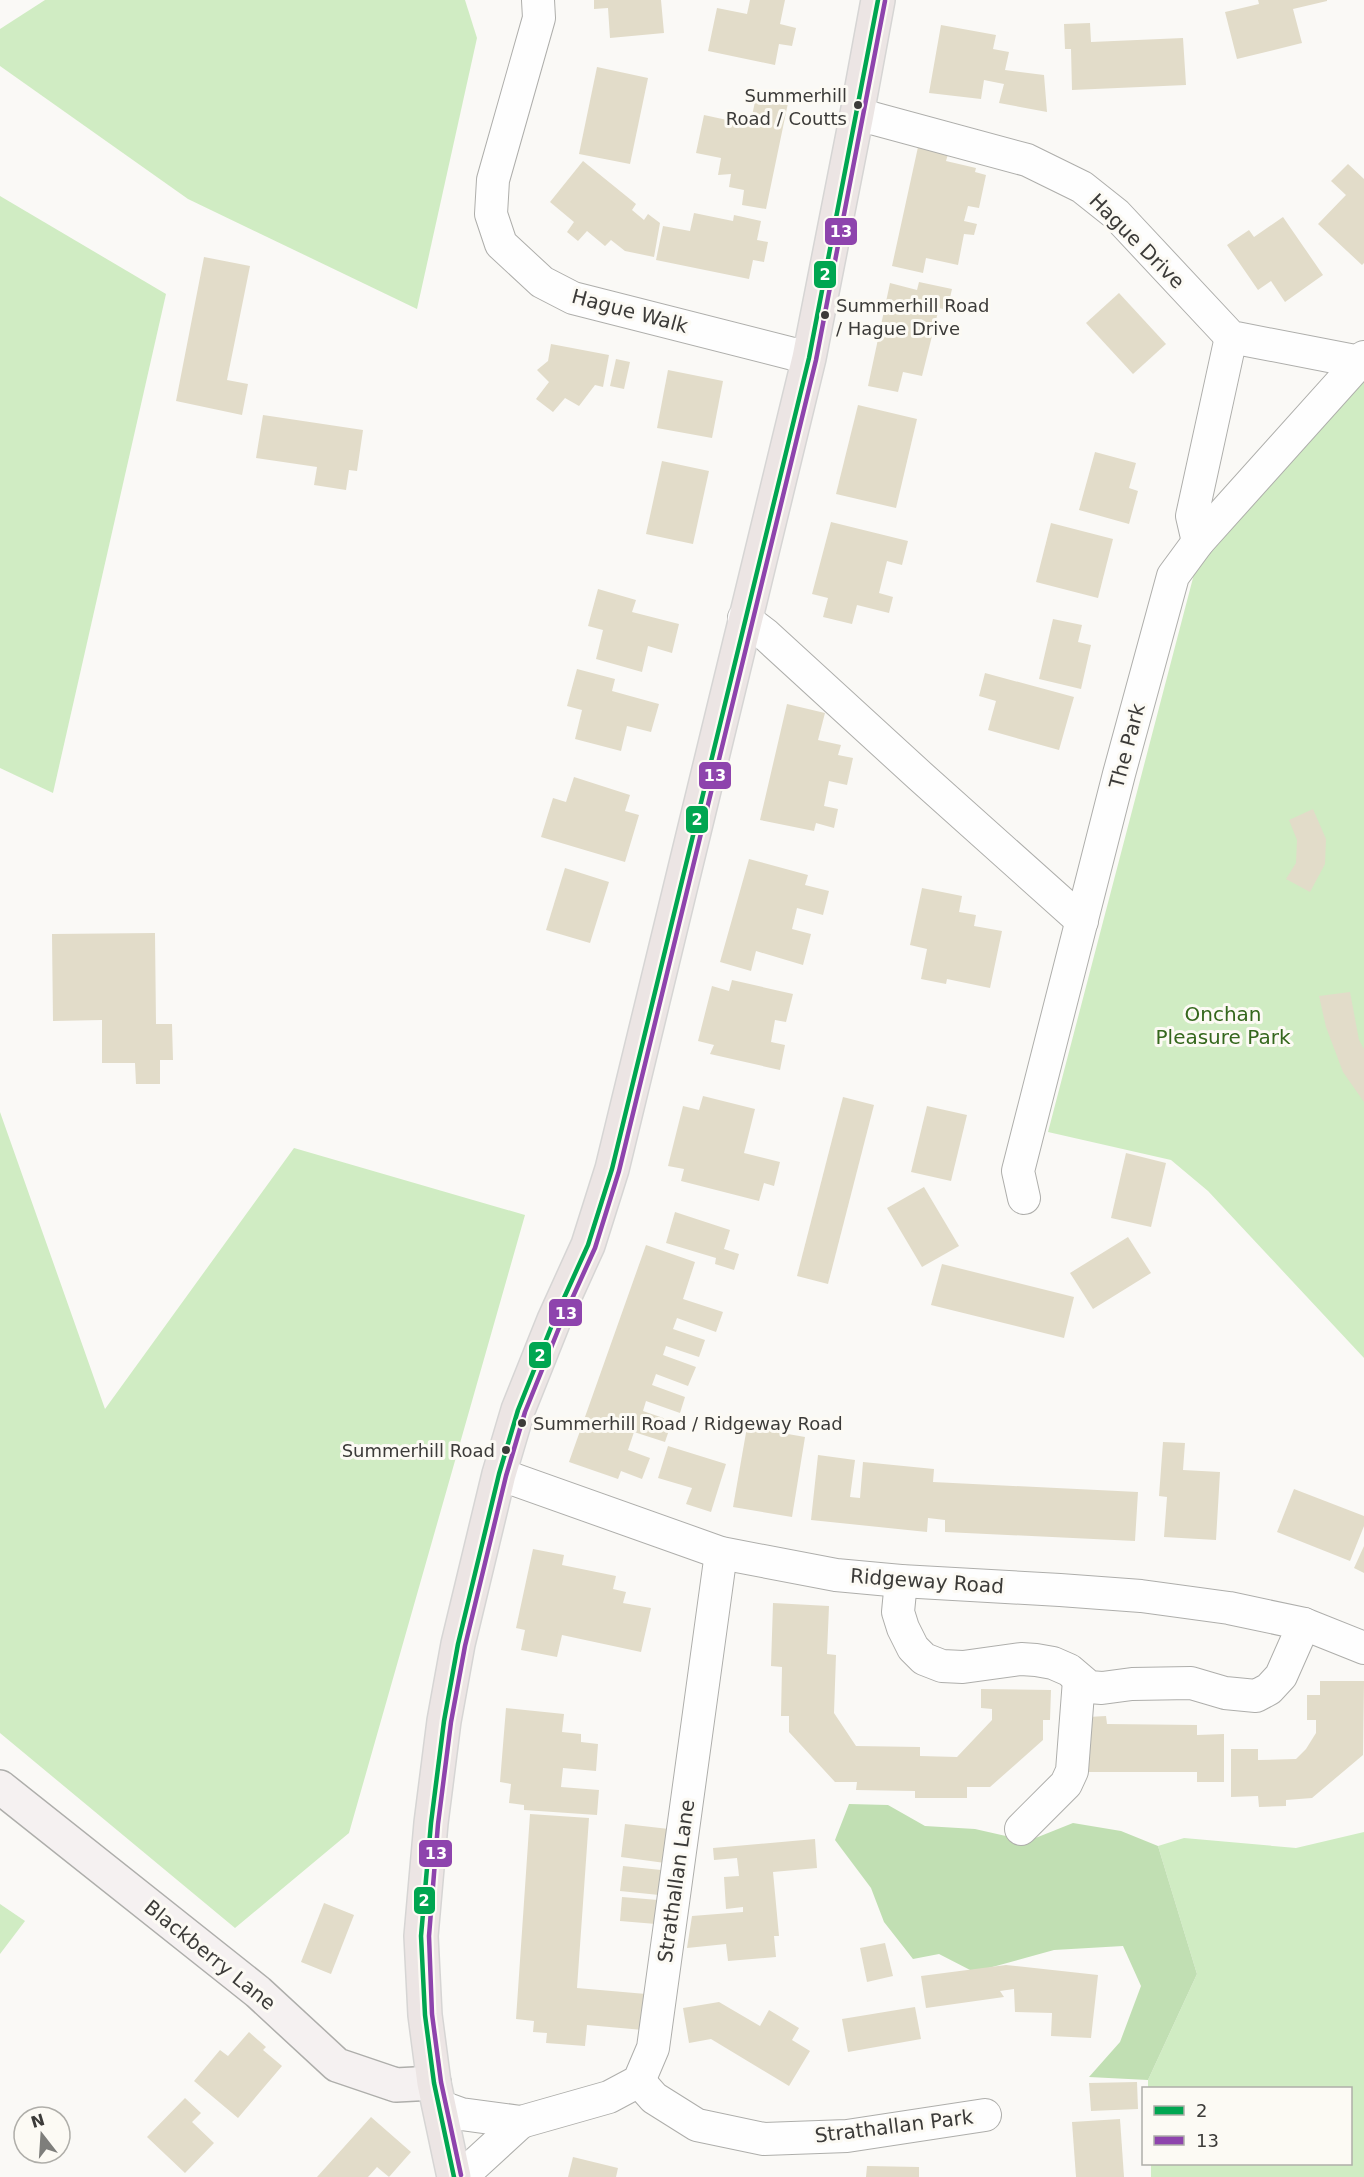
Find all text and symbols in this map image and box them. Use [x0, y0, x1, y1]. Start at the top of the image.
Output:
place label: Summerhill Road / Coutts [726, 85, 847, 129]
marker: Summerhill Road / Coutts [852, 99, 864, 111]
street label: Hague Drive [1084, 188, 1190, 294]
line badge: 13 [824, 217, 858, 246]
text: 13 [830, 222, 852, 241]
line badge: 2 [813, 260, 837, 289]
text: 2 [819, 265, 831, 284]
street label: Hague Walk [569, 284, 691, 338]
place label: Summerhill Road / Hague Drive [836, 295, 989, 339]
marker: Summerhill Road / Hague Drive [819, 309, 831, 321]
street label: The Park [1104, 701, 1150, 792]
line badge: 13 [698, 761, 732, 790]
text: 13 [704, 766, 726, 785]
line badge: 2 [685, 805, 709, 834]
text: 2 [691, 810, 703, 829]
park label: Onchan Pleasure Park [1156, 1002, 1291, 1049]
line badge: 13 [548, 1298, 583, 1327]
text: 13 [555, 1304, 577, 1323]
line badge: 2 [528, 1341, 552, 1369]
text: 2 [534, 1346, 546, 1365]
place label: Summerhill Road / Ridgeway Road [533, 1413, 843, 1434]
marker: Summerhill Road / Ridgeway Road [516, 1417, 528, 1429]
place label: Summerhill Road [342, 1440, 495, 1461]
marker: Summerhill Road [500, 1444, 512, 1456]
street label: Ridgeway Road [849, 1564, 1005, 1598]
street label: Strathallan Lane [653, 1798, 699, 1964]
line badge: 13 [418, 1839, 453, 1868]
text: 13 [425, 1844, 447, 1863]
line badge: 2 [413, 1886, 436, 1915]
text: 2 [418, 1891, 430, 1910]
street label: Blackberry Lane [140, 1895, 280, 2015]
legend [1142, 2087, 1352, 2165]
text: 2 [1196, 2100, 1207, 2121]
street label: Strathallan Park [813, 2104, 975, 2148]
north arrow [12, 2105, 72, 2165]
text: N [29, 2110, 47, 2132]
text: 13 [1196, 2130, 1219, 2151]

